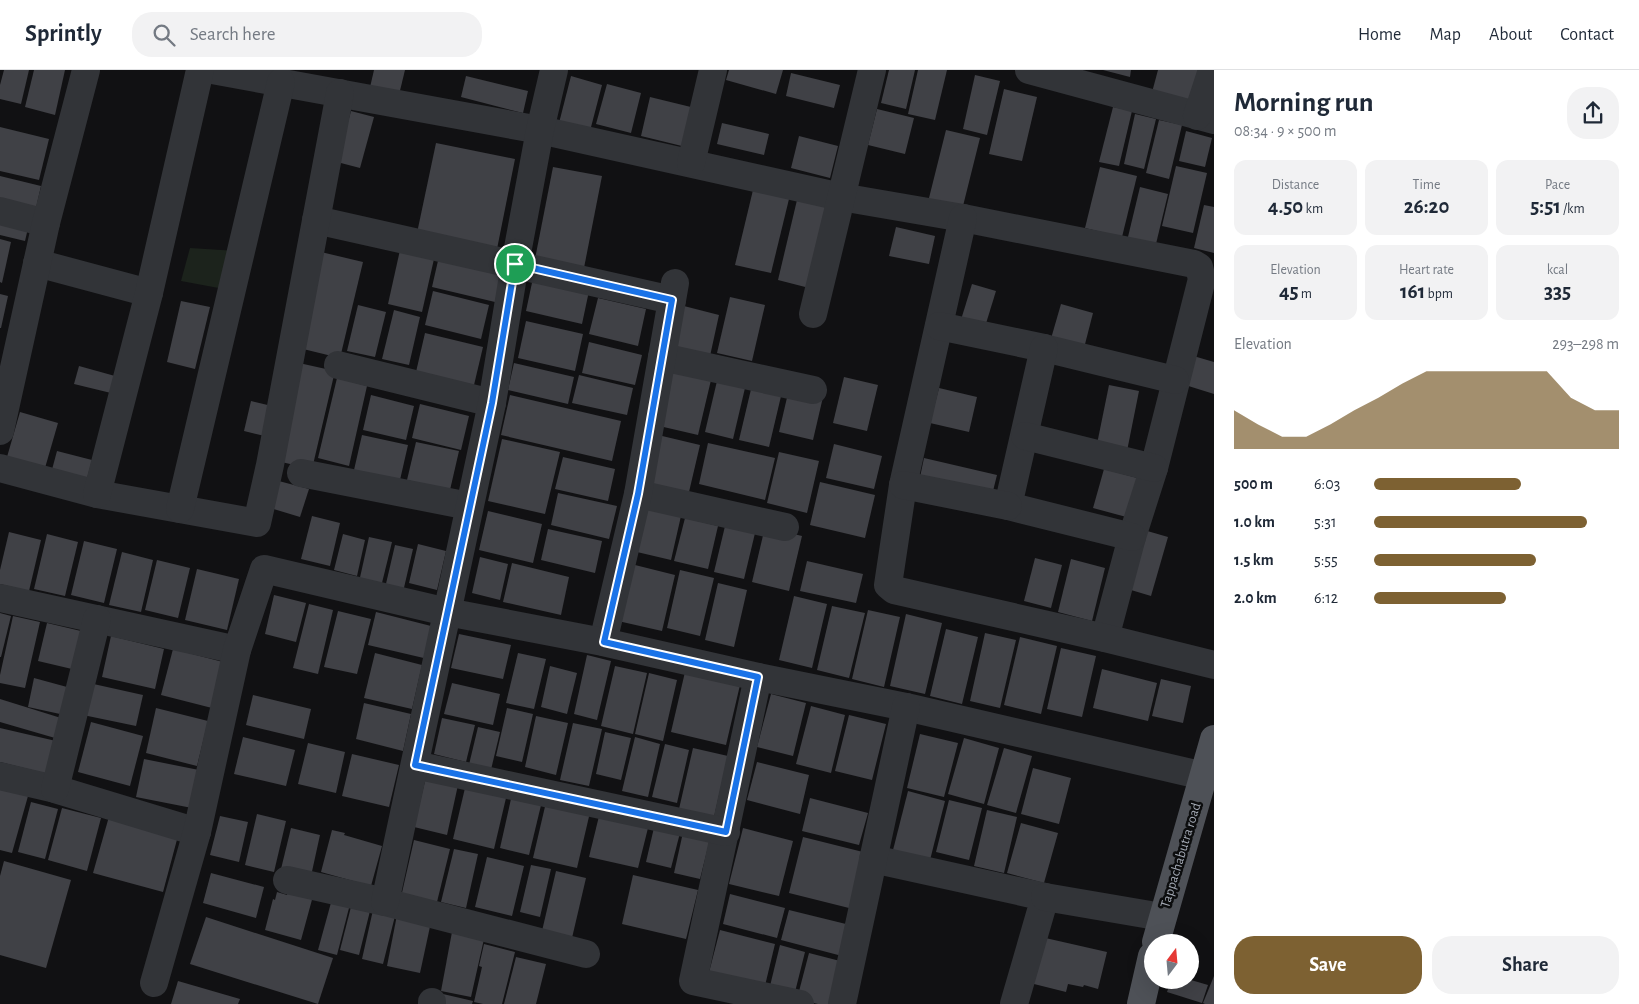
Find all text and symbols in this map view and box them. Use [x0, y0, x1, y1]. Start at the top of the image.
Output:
search box [132, 12, 482, 57]
icon: search [150, 21, 178, 49]
text: Sprintly [25, 22, 102, 46]
text: Search here [190, 25, 276, 44]
text: Home [1358, 26, 1401, 44]
text: Map [1429, 26, 1461, 44]
text: About [1489, 26, 1532, 44]
text: Contact [1560, 26, 1614, 44]
button: share [1567, 87, 1619, 139]
text: Morning run [1234, 89, 1374, 117]
text: 08:34 · 9 × 500 m [1234, 123, 1336, 139]
text: Distance [1272, 178, 1319, 192]
text: Time [1413, 178, 1440, 192]
text: Pace [1545, 178, 1570, 192]
text: 4.50 [1268, 196, 1303, 217]
text: 26:20 [1404, 196, 1449, 217]
text: 5:51 [1530, 196, 1561, 217]
text: km [1303, 202, 1323, 216]
text: /km [1561, 202, 1585, 216]
pin [494, 243, 536, 285]
icon: arrive [501, 250, 529, 278]
text: Elevation [1270, 263, 1321, 277]
text: Heart rate [1399, 263, 1454, 277]
text: kcal [1547, 263, 1568, 277]
text: 45 [1279, 281, 1299, 302]
text: 161 [1400, 281, 1425, 302]
text: 335 [1544, 281, 1571, 302]
text: m [1299, 287, 1312, 301]
text: bpm [1425, 287, 1453, 301]
text: Elevation [1234, 336, 1292, 352]
text: 293–298 m [1552, 336, 1619, 352]
text: 500 m [1234, 476, 1273, 492]
text: 6:03 [1314, 476, 1340, 492]
text: 1.0 km [1234, 514, 1275, 530]
text: 5:31 [1314, 514, 1336, 530]
text: 1.5 km [1234, 552, 1274, 568]
text: 5:55 [1314, 552, 1338, 568]
text: 2.0 km [1234, 590, 1277, 606]
text: 6:12 [1314, 590, 1338, 606]
street label: Tappachabutra road [1158, 801, 1204, 910]
north arrow [1144, 934, 1199, 989]
map controls [1144, 934, 1199, 989]
button: Save [1234, 936, 1422, 994]
button: Share [1432, 936, 1619, 994]

